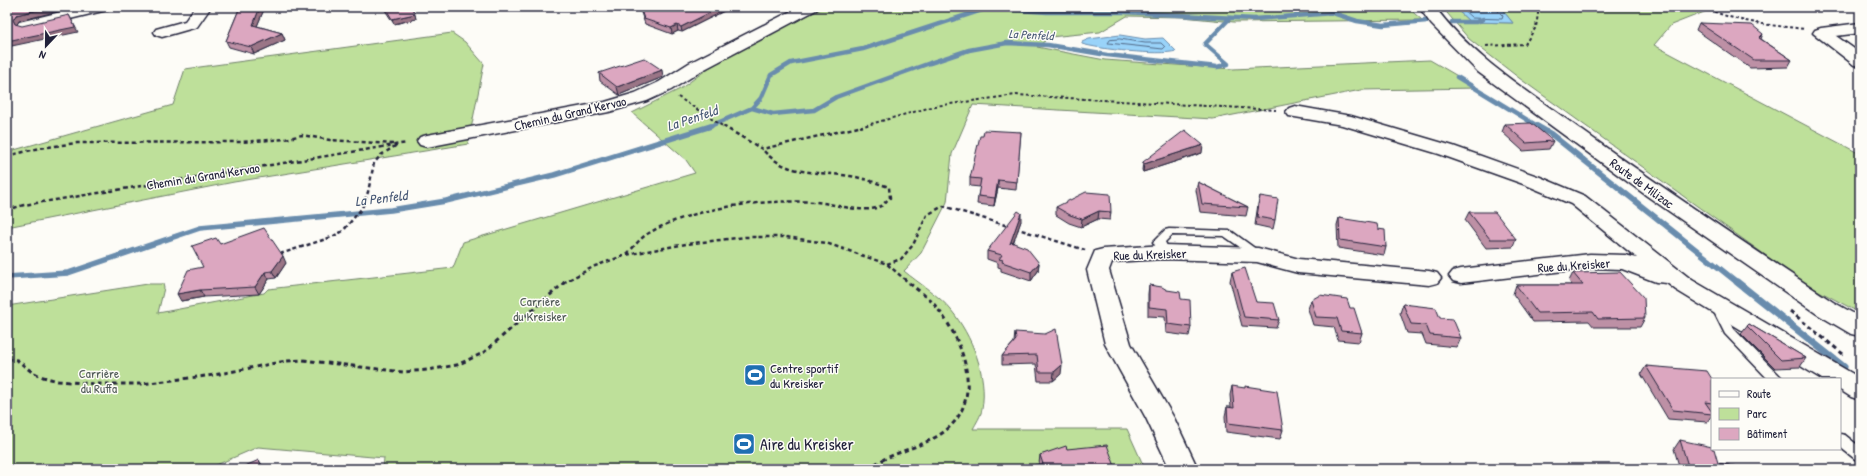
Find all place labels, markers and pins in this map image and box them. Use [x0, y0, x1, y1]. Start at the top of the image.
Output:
place label: Centre sportif du Kreisker [770, 359, 839, 392]
sports icon: Centre sportif du Kreisker [742, 362, 768, 388]
sports icon: Aire du Kreisker [731, 431, 757, 457]
place label: Aire du Kreisker [760, 433, 854, 455]

